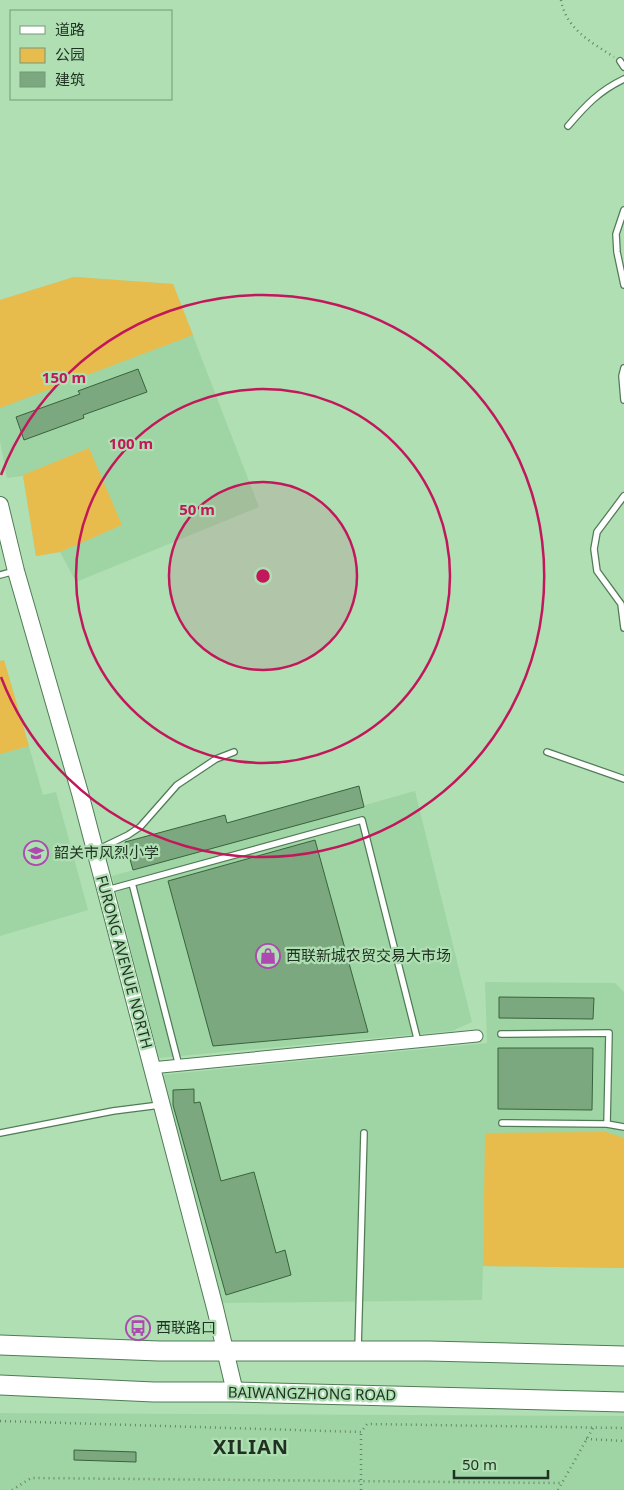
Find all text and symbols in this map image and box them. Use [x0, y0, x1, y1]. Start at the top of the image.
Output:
legend [10, 10, 172, 100]
text: 道路 [55, 19, 85, 39]
text: 公园 [55, 44, 85, 64]
text: 建筑 [55, 69, 85, 89]
text: 150 m [42, 367, 86, 387]
text: 100 m [109, 433, 153, 453]
text: 50 m [179, 499, 215, 519]
centre of rings [254, 567, 272, 585]
school or university icon: 韶关市风烈小学 [23, 840, 49, 866]
place label: 韶关市风烈小学 [54, 842, 159, 862]
street label: FURONG AVENUE NORTH [92, 873, 158, 1051]
shop icon: 西联新城农贸交易大市场 [255, 943, 281, 969]
place label: 西联新城农贸交易大市场 [286, 945, 451, 965]
bus stop icon: 西联路口 [125, 1315, 151, 1341]
place label: 西联路口 [156, 1317, 216, 1337]
street label: BAIWANGZHONG ROAD [228, 1382, 397, 1404]
district label: XILIAN [213, 1433, 289, 1460]
scale bar [454, 1448, 548, 1480]
text: 50 m [462, 1454, 497, 1474]

